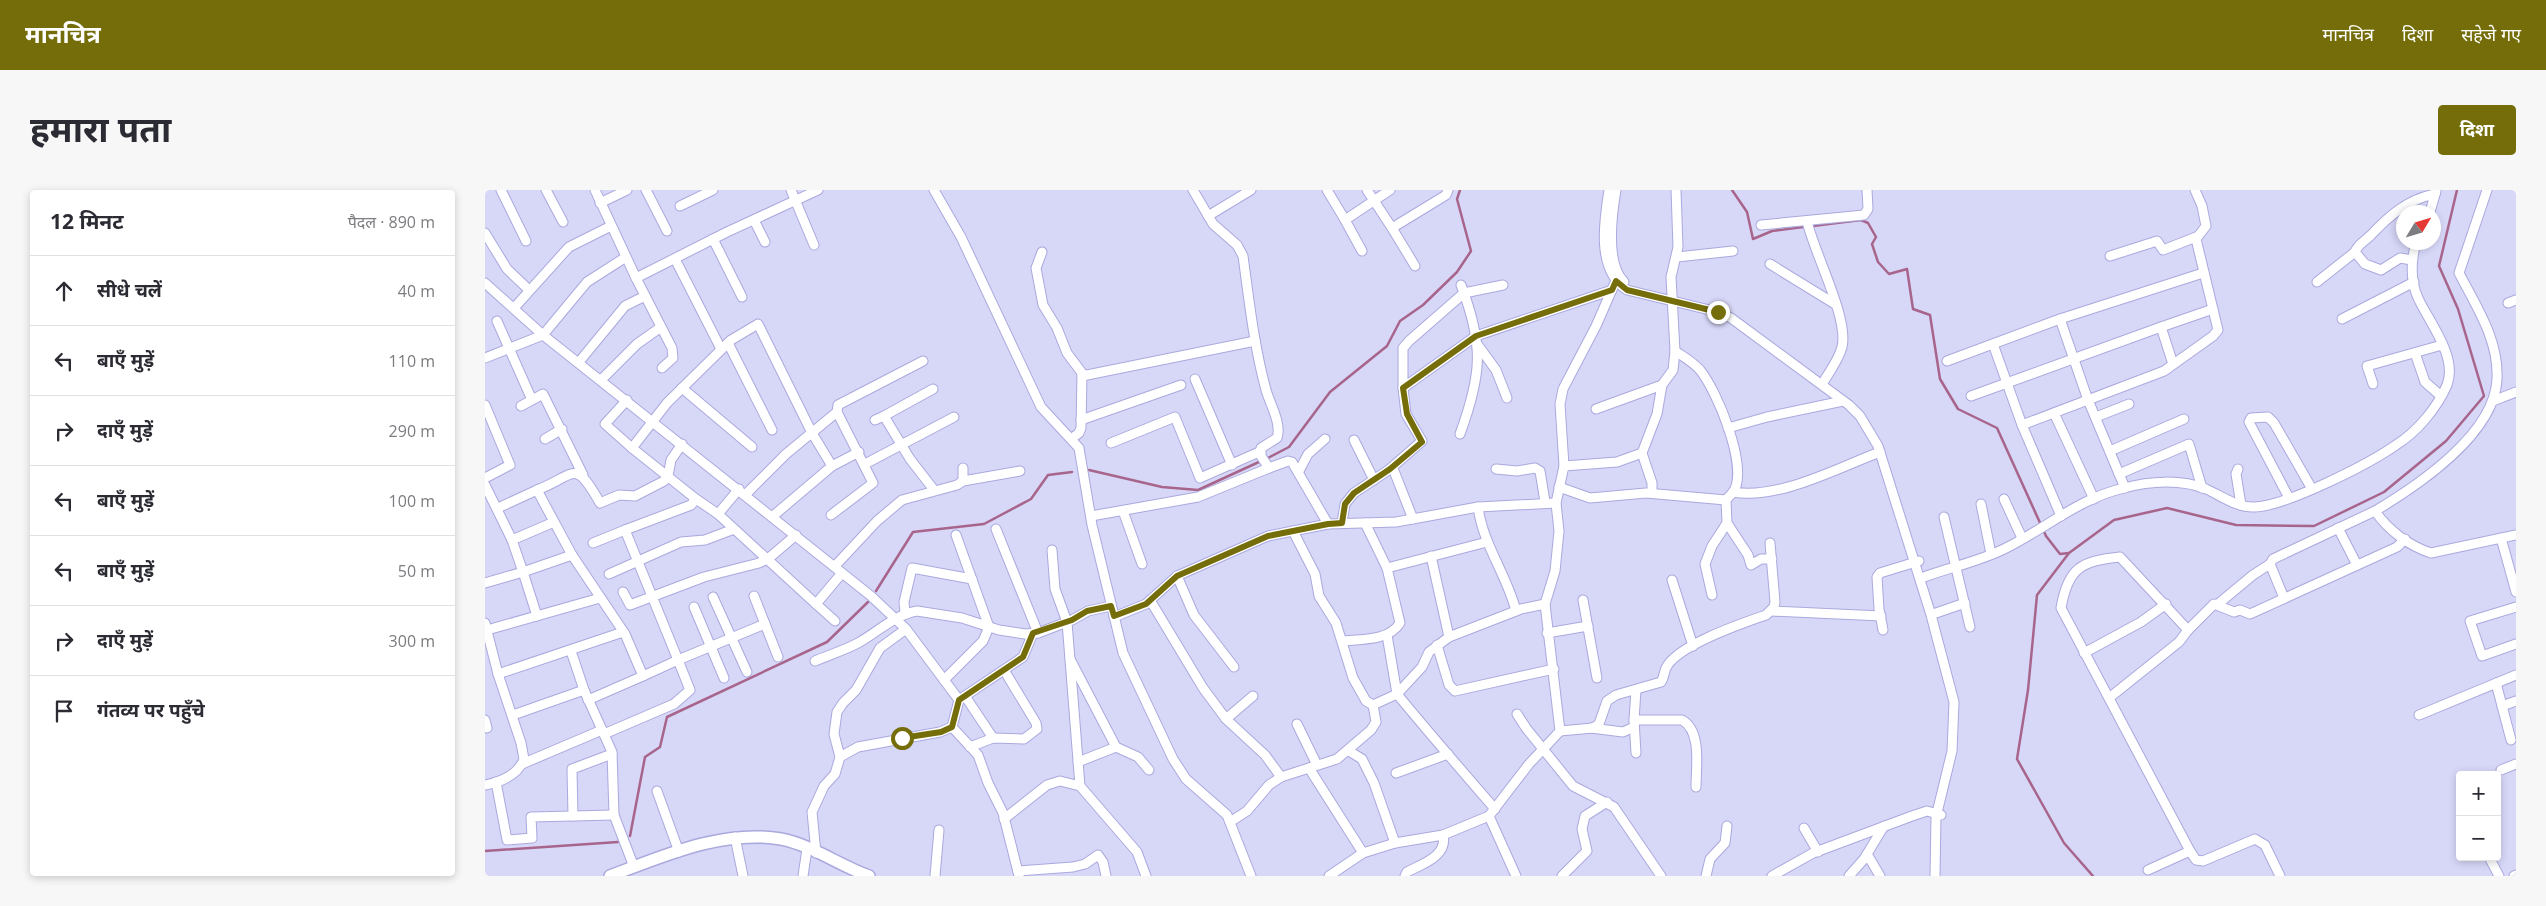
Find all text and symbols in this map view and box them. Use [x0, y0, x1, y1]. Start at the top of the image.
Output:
text: मानचित्र [25, 17, 101, 50]
text: मानचित्र [2323, 22, 2374, 46]
text: दिशा [2402, 22, 2433, 46]
text: सहेजे गए [2461, 22, 2521, 46]
text: हमारा पता [30, 105, 171, 152]
button: दिशा [2438, 105, 2516, 155]
north arrow [2396, 205, 2441, 250]
text: 12 मिनट [50, 207, 124, 235]
text: पैदल · 890 m [348, 211, 435, 233]
icon: ahead [50, 277, 78, 305]
text: सीधे चलें [97, 277, 162, 303]
text: 40 m [398, 280, 435, 302]
route end [1707, 301, 1730, 324]
icon: left [50, 347, 78, 375]
text: बाएँ मुड़ें [97, 347, 154, 373]
text: 110 m [389, 350, 435, 372]
icon: right [50, 417, 78, 445]
text: दाएँ मुड़ें [97, 417, 153, 443]
text: 290 m [389, 420, 435, 442]
icon: left [50, 487, 78, 515]
text: बाएँ मुड़ें [97, 487, 154, 513]
text: 100 m [389, 490, 435, 512]
icon: left [50, 557, 78, 585]
text: बाएँ मुड़ें [97, 557, 154, 583]
text: 50 m [398, 560, 435, 582]
icon: right [50, 627, 78, 655]
text: दाएँ मुड़ें [97, 627, 153, 653]
text: 300 m [389, 630, 435, 652]
icon: arrive [50, 697, 78, 725]
text: गंतव्य पर पहुँचे [97, 697, 205, 723]
route start [891, 727, 914, 750]
map controls [2456, 771, 2501, 861]
button: + [2456, 771, 2501, 816]
button: − [2456, 816, 2501, 861]

